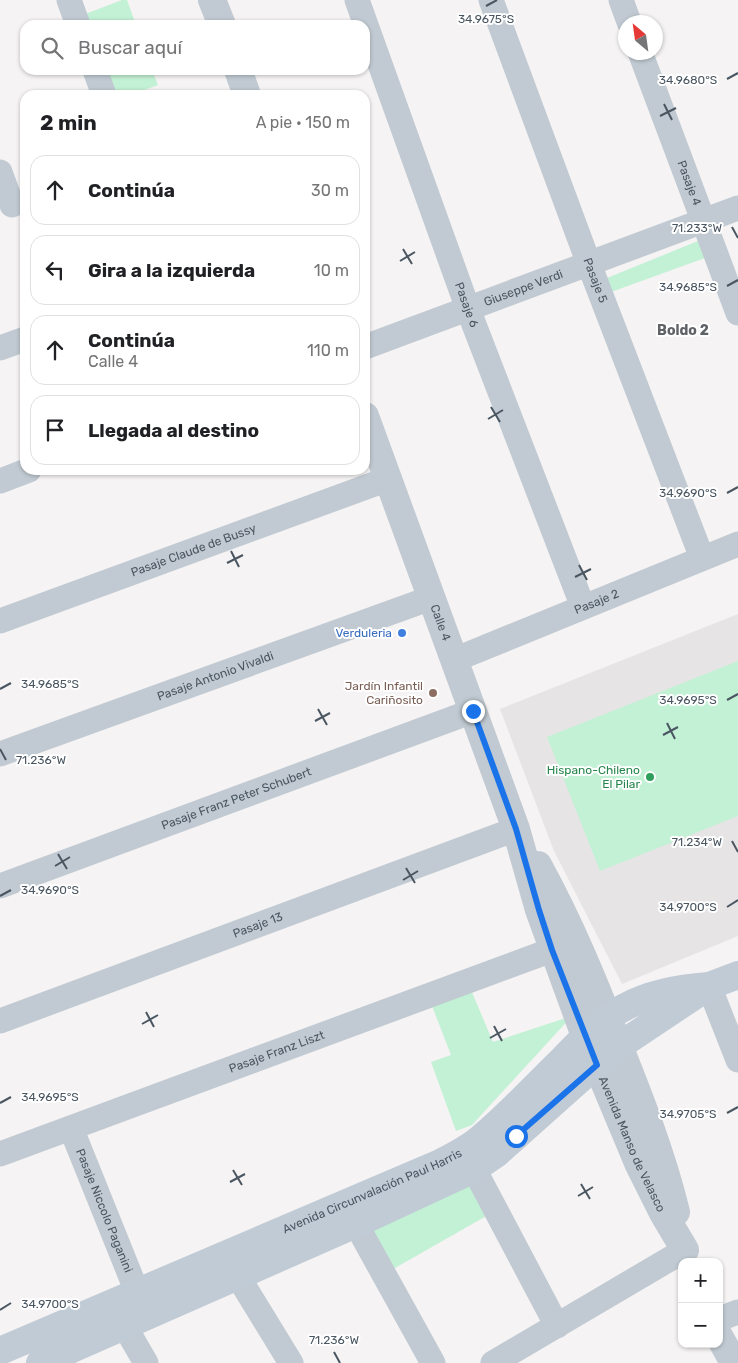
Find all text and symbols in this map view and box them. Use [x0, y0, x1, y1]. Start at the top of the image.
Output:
text: 34.9675°S [458, 12, 514, 26]
north arrow [618, 15, 663, 60]
search box [20, 20, 370, 75]
icon: search [38, 34, 66, 62]
text: Buscar aquí [78, 36, 182, 59]
text: 34.9680°S [659, 73, 717, 87]
text: 2 min [40, 110, 97, 135]
text: A pie · 150 m [256, 113, 350, 132]
street label: Pasaje 4 [674, 158, 704, 208]
icon: ahead [41, 176, 69, 204]
text: Continúa [88, 179, 175, 202]
text: 30 m [311, 181, 349, 200]
text: 71.233°W [672, 221, 722, 235]
icon: left [41, 256, 69, 284]
street label: Pasaje 5 [580, 256, 610, 305]
text: Gira a la izquierda [88, 259, 255, 282]
text: 10 m [314, 261, 349, 280]
street label: Giuseppe Verdi [482, 267, 565, 309]
street label: Pasaje 6 [452, 280, 481, 329]
text: 34.9685°S [659, 280, 717, 294]
district label: Boldo 2 [657, 322, 709, 339]
text: Continúa [88, 329, 175, 352]
icon: ahead [41, 336, 69, 364]
text: 110 m [307, 341, 349, 360]
text: Calle 4 [88, 352, 138, 371]
icon: arrive [41, 416, 69, 444]
text: Llegada al destino [88, 419, 259, 442]
text: 34.9690°S [659, 486, 717, 500]
street label: Pasaje Claude de Bussy [129, 521, 258, 579]
street label: Pasaje 2 [572, 586, 621, 617]
street label: Calle 4 [428, 603, 454, 643]
place label: Verduleria [336, 626, 392, 640]
marker: Verduleria [396, 627, 408, 639]
street label: Pasaje Antonio Vivaldi [155, 649, 276, 704]
text: 34.9685°S [21, 677, 79, 691]
place label: Jardín Infantil Cariñosito [345, 679, 423, 707]
marker: Jardín Infantil Cariñosito [427, 687, 439, 699]
text: 34.9695°S [659, 693, 717, 707]
route end [462, 700, 485, 723]
text: 71.236°W [16, 753, 66, 767]
place label: Hispano-Chileno El Pilar [547, 763, 640, 791]
street label: Pasaje Franz Peter Schubert [159, 764, 314, 833]
marker: Hispano-Chileno El Pilar [644, 771, 656, 783]
text: 71.234°W [672, 835, 723, 849]
text: 34.9690°S [21, 883, 79, 897]
text: 34.9700°S [659, 900, 717, 914]
street label: Pasaje 13 [231, 909, 285, 941]
street label: Pasaje Franz Liszt [227, 1028, 327, 1076]
street label: Avenida Manso de Velasco [596, 1074, 668, 1214]
text: 34.9695°S [21, 1090, 79, 1104]
text: 34.9705°S [659, 1107, 717, 1121]
route start [505, 1125, 528, 1148]
street label: Avenida Circunvalación Paul Harris [280, 1146, 464, 1236]
street label: Pasaje Niccolo Paganini [73, 1147, 135, 1275]
map controls [678, 1258, 723, 1348]
button: + [678, 1258, 723, 1303]
text: 34.9700°S [21, 1297, 79, 1311]
button: − [678, 1303, 723, 1348]
text: 71.236°W [309, 1333, 359, 1347]

